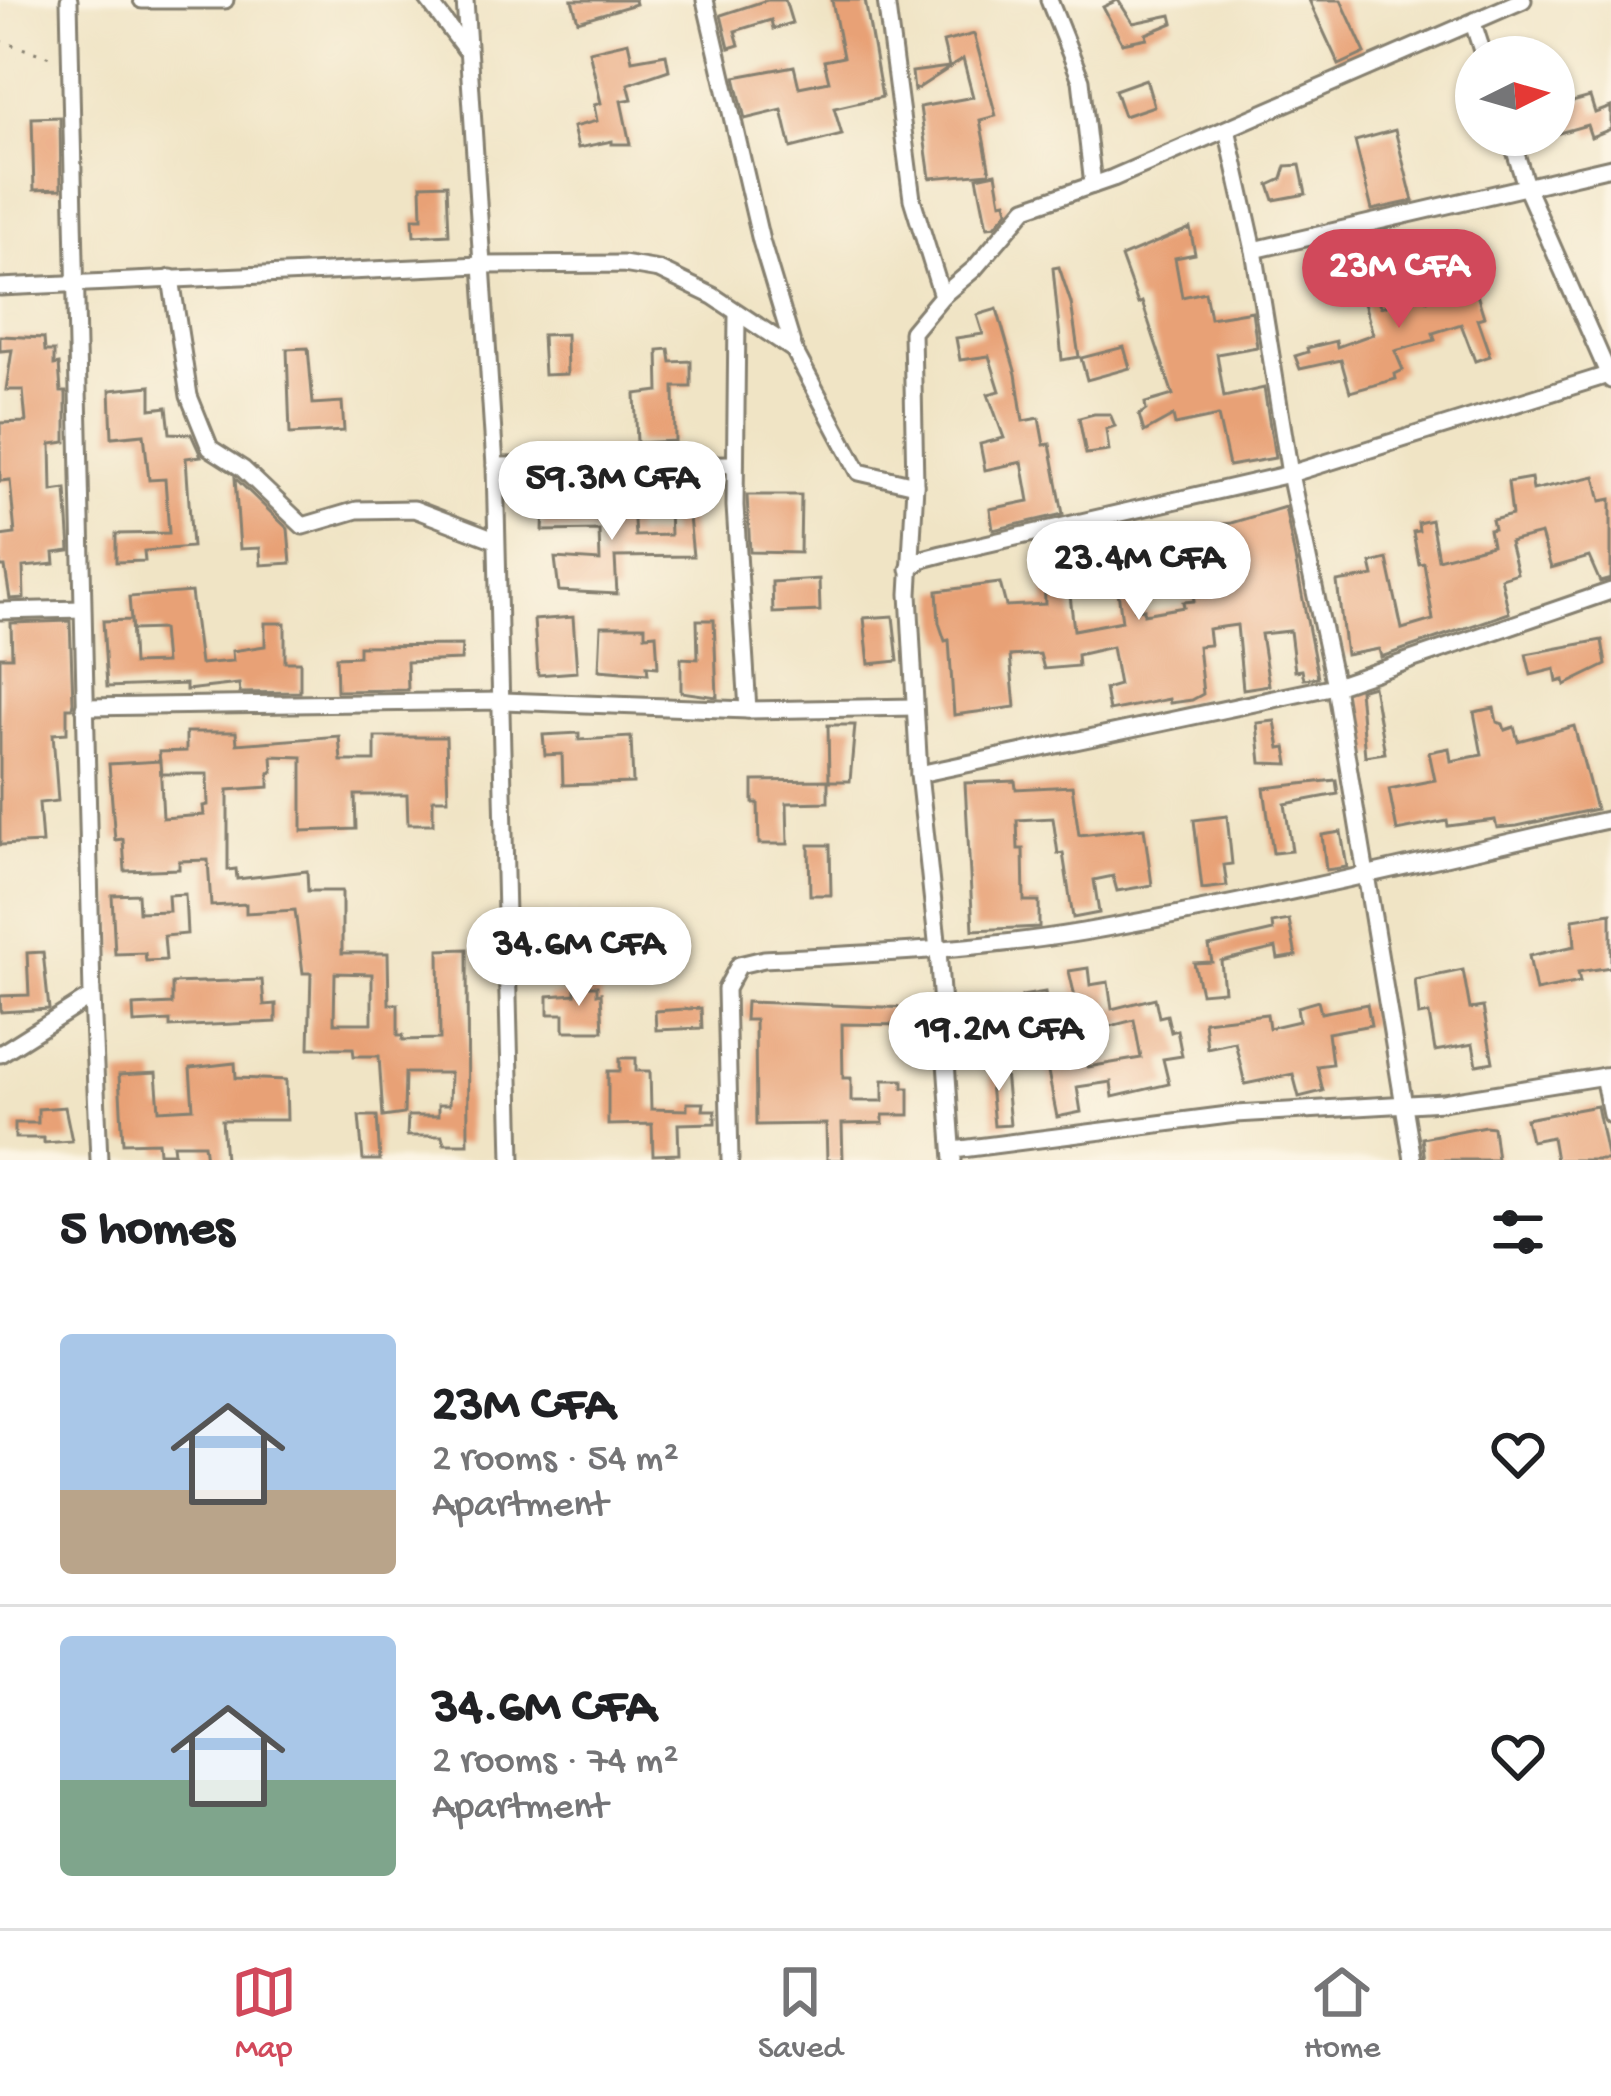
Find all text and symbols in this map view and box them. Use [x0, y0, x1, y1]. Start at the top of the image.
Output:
north arrow [1455, 36, 1575, 156]
map controls [1455, 36, 1575, 156]
pin: 23M CFA [1288, 229, 1510, 331]
text: 23M CFA [1329, 245, 1469, 291]
pin: 59.3M CFA [475, 441, 749, 543]
text: 59.3M CFA [526, 457, 698, 503]
pin: 23.4M CFA [1002, 521, 1276, 623]
text: 23.4M CFA [1054, 537, 1224, 583]
pin: 34.6M CFA [442, 907, 716, 1009]
text: 34.6M CFA [493, 923, 665, 969]
pin: 19.2M CFA [862, 992, 1136, 1094]
text: 19.2M CFA [915, 1008, 1083, 1054]
icon: filters [1485, 1199, 1551, 1265]
text: 5 homes [60, 1202, 234, 1262]
text: 23M CFA [432, 1378, 615, 1438]
icon: home [156, 1382, 300, 1526]
icon: heart [1485, 1421, 1551, 1487]
text: 2 rooms · 54 m² [432, 1438, 679, 1484]
text: Apartment [432, 1484, 608, 1530]
text: 34.6M CFA [432, 1680, 656, 1740]
icon: home [156, 1684, 300, 1828]
icon: heart [1485, 1723, 1551, 1789]
text: 2 rooms · 74 m² [432, 1740, 679, 1786]
text: Apartment [432, 1786, 608, 1832]
tab: Map [231, 1959, 297, 2069]
tab: Saved [758, 1959, 843, 2069]
tab: Home [1304, 1959, 1380, 2069]

